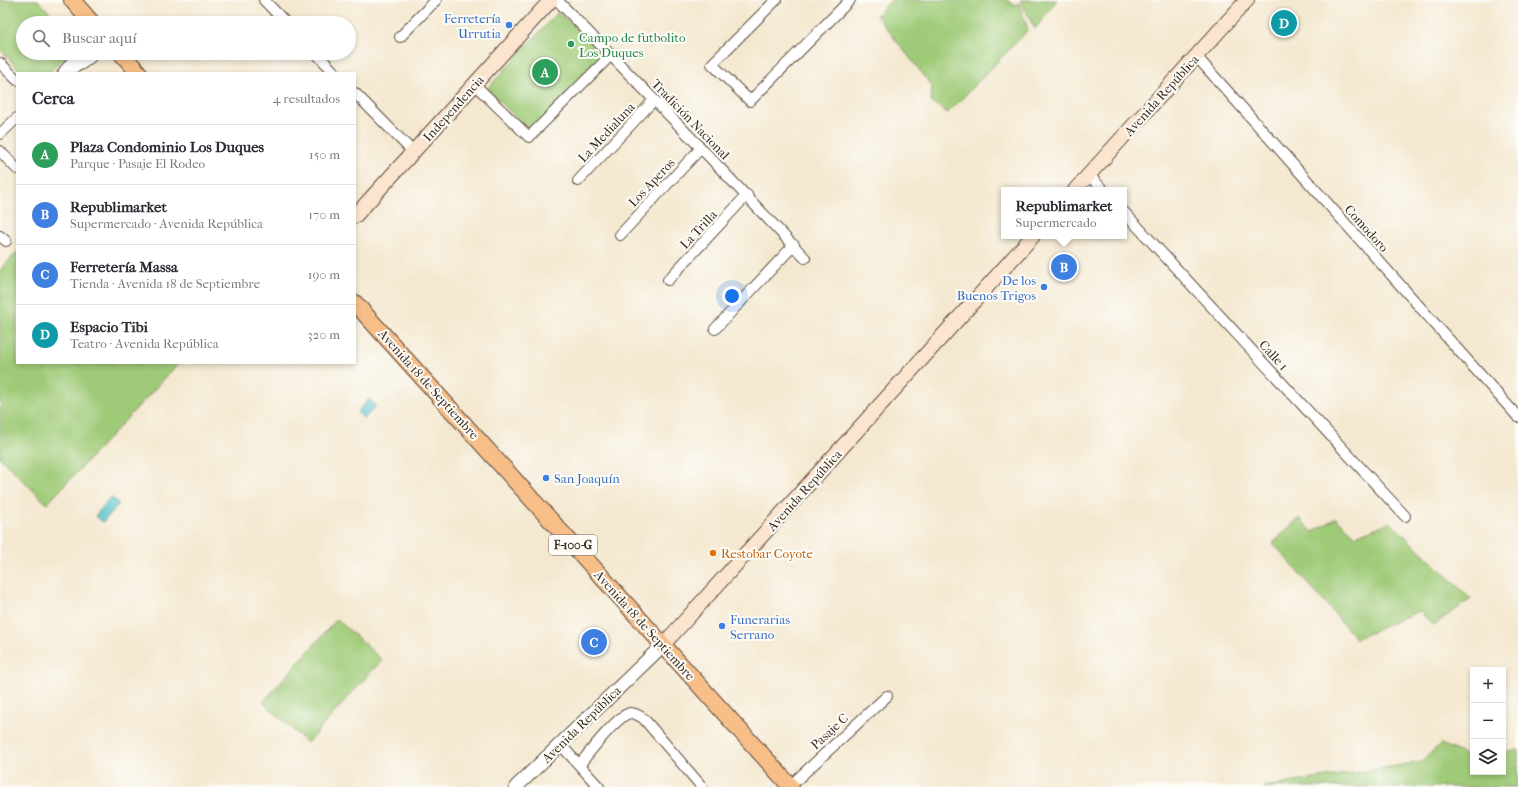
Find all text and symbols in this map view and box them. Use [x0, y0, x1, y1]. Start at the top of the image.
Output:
pin: D [1271, 8, 1297, 38]
place label: Ferretería Urrutia [444, 11, 502, 41]
search box [16, 16, 356, 60]
marker: Ferretería Urrutia [504, 20, 514, 30]
icon: search [30, 27, 52, 49]
text: Buscar aquí [62, 29, 137, 47]
place label: Campo de futbolito Los Duques [579, 30, 686, 60]
marker: Campo de futbolito Los Duques [566, 39, 576, 49]
street label: Avenida República [1120, 51, 1202, 140]
pin: A [532, 57, 558, 87]
street label: Independencia [420, 72, 488, 144]
street label: Tradición Nacional [649, 76, 733, 163]
text: Cerca [32, 88, 74, 108]
text: 4 resultados [273, 91, 340, 106]
street label: La Medialuna [575, 99, 639, 165]
text: Plaza Condominio Los Duques [70, 138, 264, 156]
text: A [41, 147, 49, 162]
text: 150 m [309, 147, 340, 162]
street label: Los Aperos [625, 155, 678, 210]
text: Parque · Pasaje El Rodeo [70, 156, 205, 171]
popup [1001, 187, 1127, 239]
text: Republimarket [1016, 197, 1112, 215]
text: Republimarket [70, 198, 167, 216]
street label: Comodoro [1342, 202, 1392, 255]
street label: La Trilla [677, 206, 721, 252]
text: B [41, 207, 49, 222]
text: 170 m [308, 207, 340, 222]
text: Supermercado [1016, 215, 1097, 230]
text: Supermercado · Avenida República [70, 216, 263, 231]
pin: B [1051, 252, 1077, 282]
text: Ferretería Massa [70, 258, 178, 276]
text: C [41, 267, 49, 282]
text: 190 m [308, 267, 340, 282]
place label: De los Buenos Trigos [957, 273, 1036, 303]
text: Tienda · Avenida 18 de Septiembre [70, 276, 260, 291]
marker: De los Buenos Trigos [1039, 282, 1049, 292]
your location [722, 286, 742, 306]
text: Espacio Tibi [70, 318, 148, 336]
street label: Avenida 18 de Septiembre [375, 326, 482, 443]
text: D [40, 327, 50, 342]
text: 320 m [307, 327, 340, 342]
text: Teatro · Avenida República [70, 336, 219, 351]
street label: Calle 1 [1256, 337, 1291, 374]
street label: Avenida República [763, 446, 845, 535]
place label: San Joaquín [554, 471, 620, 486]
marker: San Joaquín [541, 473, 551, 483]
road number: F-100-G [549, 535, 597, 555]
place label: Restobar Coyote [721, 546, 814, 561]
marker: Restobar Coyote [708, 548, 718, 558]
street label: Avenida 18 de Septiembre [591, 567, 698, 684]
place label: Funerarias Serrano [730, 612, 790, 642]
marker: Funerarias Serrano [717, 621, 727, 631]
pin: C [581, 627, 607, 657]
map controls [1470, 667, 1506, 775]
button: + [1470, 667, 1506, 703]
street label: Avenida República [538, 682, 625, 766]
button: − [1470, 703, 1506, 739]
street label: Pasaje C [807, 710, 851, 752]
button: layers [1470, 739, 1506, 775]

